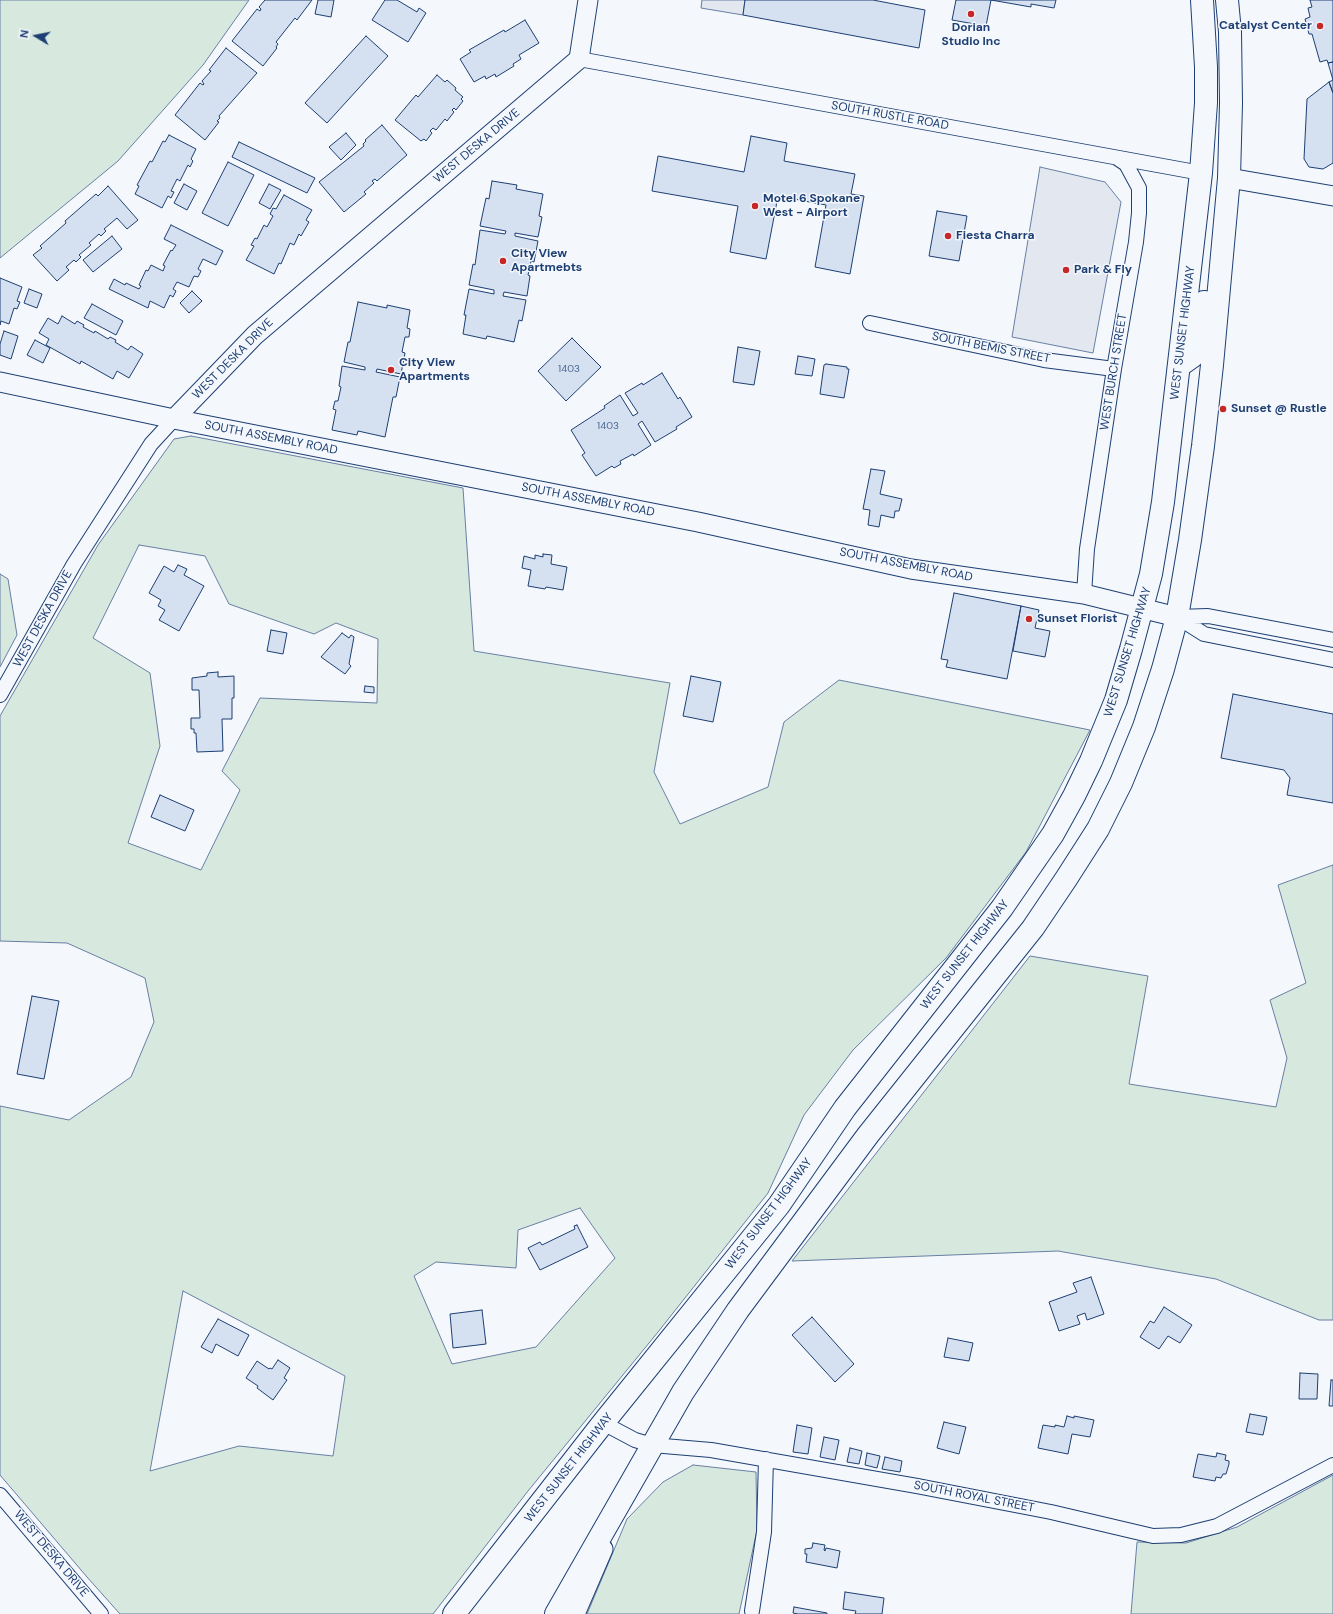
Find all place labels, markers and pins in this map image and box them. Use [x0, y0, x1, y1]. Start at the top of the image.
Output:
marker: Dorian Studio Inc [966, 9, 976, 19]
place label: Catalyst Center [1219, 19, 1312, 33]
place label: Dorian Studio Inc [941, 21, 1001, 49]
marker: Catalyst Center [1315, 21, 1325, 31]
place label: Motel 6 Spokane West - Airport [763, 192, 860, 220]
marker: Motel 6 Spokane West - Airport [750, 201, 760, 211]
place label: Fiesta Charra [956, 229, 1035, 243]
marker: Fiesta Charra [943, 231, 953, 241]
place label: City View Apartmebts [511, 247, 582, 275]
marker: City View Apartmebts [498, 256, 508, 266]
place label: Park & Fly [1074, 263, 1132, 277]
marker: Park & Fly [1061, 265, 1071, 275]
place label: City View Apartments [399, 356, 470, 384]
marker: City View Apartments [386, 365, 396, 375]
place label: Sunset @ Rustle [1231, 402, 1327, 416]
marker: Sunset @ Rustle [1218, 404, 1228, 414]
place label: Sunset Florist [1037, 612, 1117, 626]
marker: Sunset Florist [1024, 614, 1034, 624]

